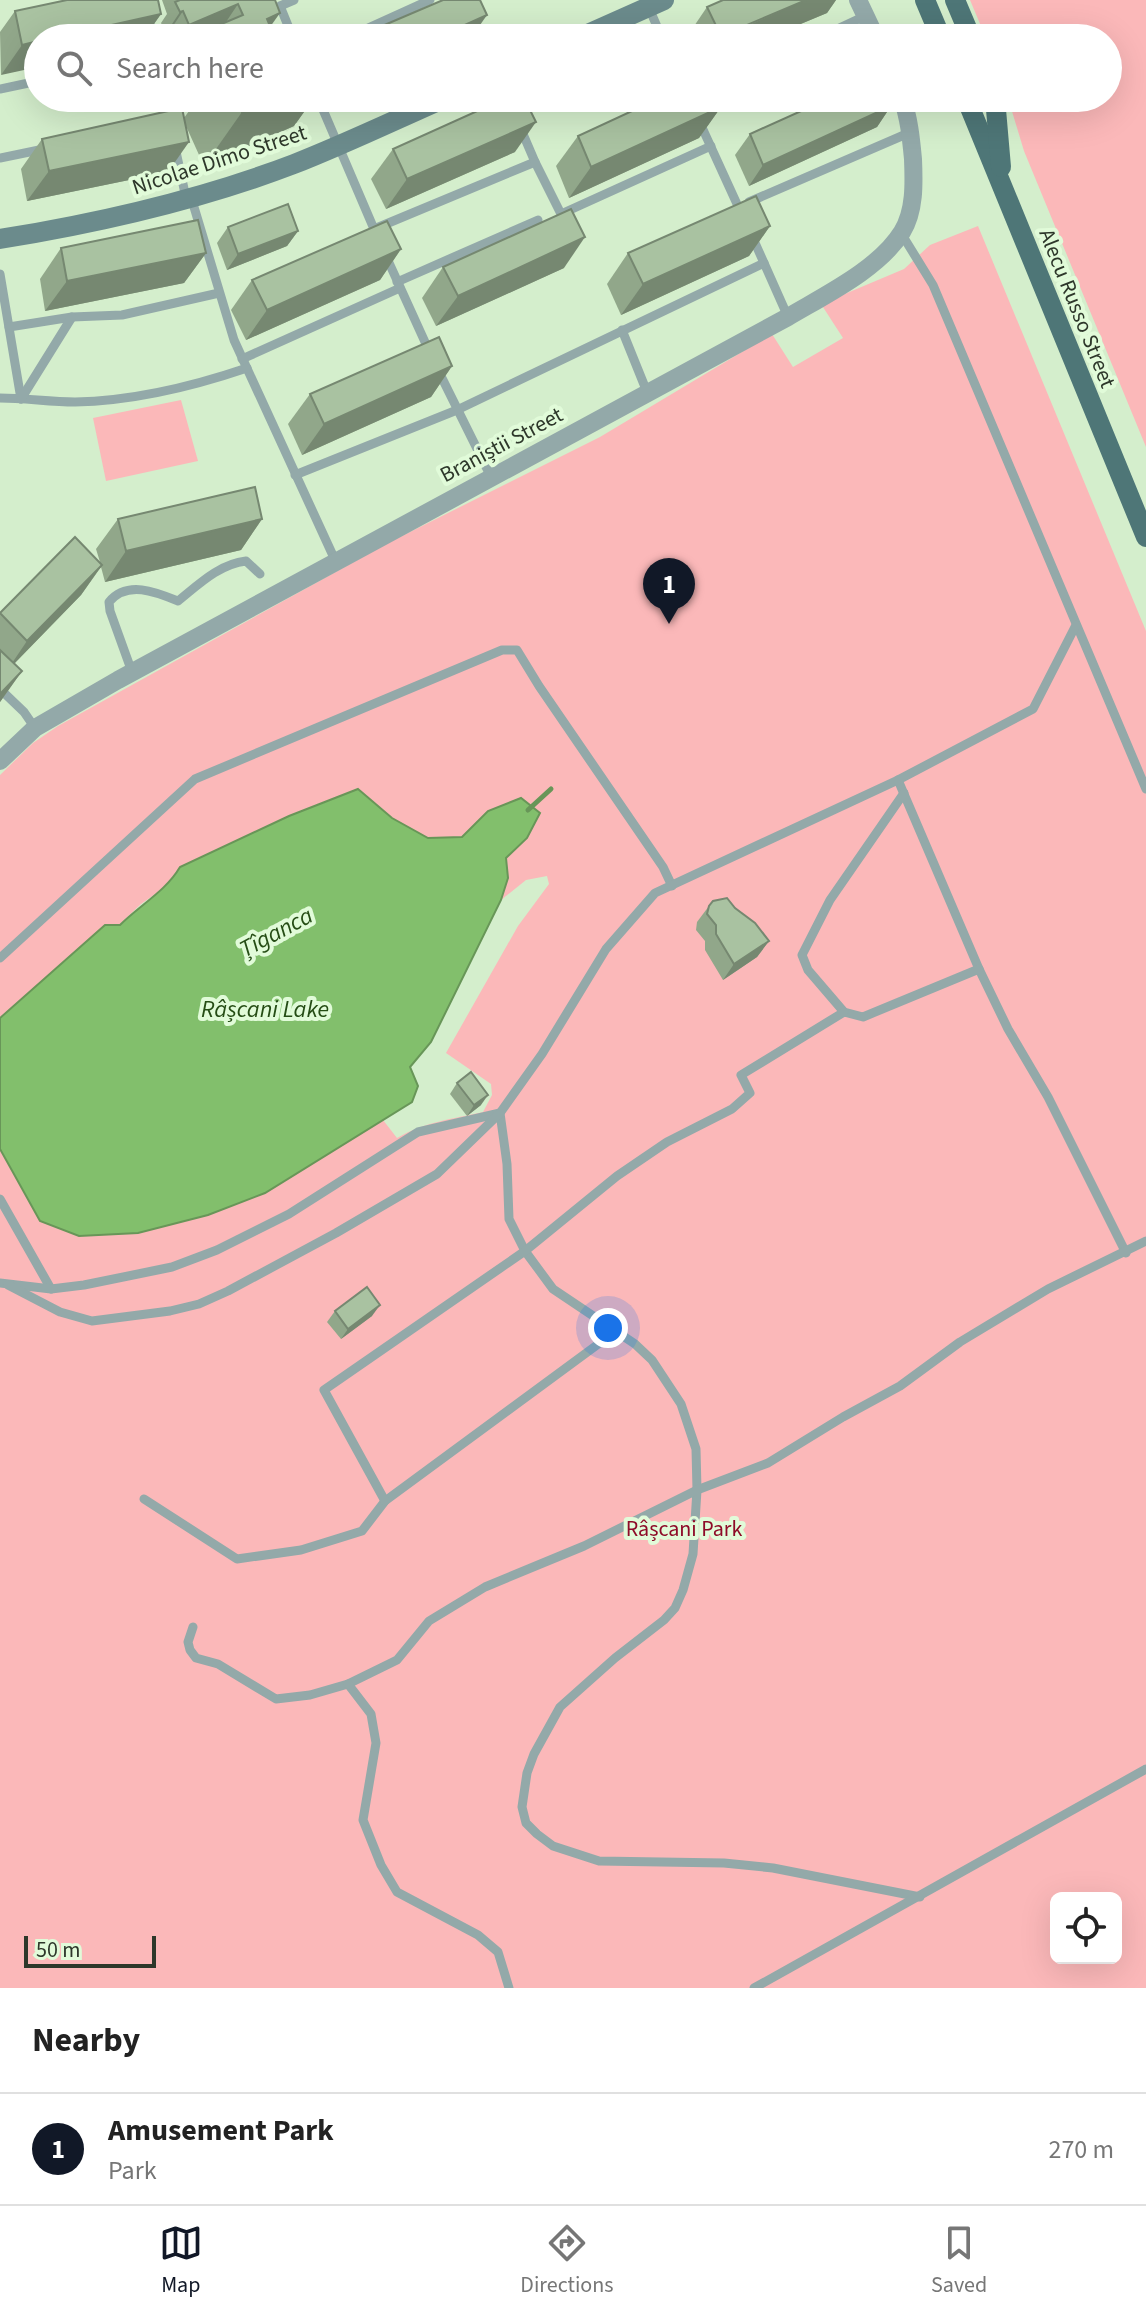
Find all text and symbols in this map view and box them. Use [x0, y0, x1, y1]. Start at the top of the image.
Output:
search box [24, 24, 1122, 112]
icon: search [52, 46, 96, 90]
text: Search here [116, 47, 264, 90]
street label: Nicolae Dimo Street [128, 116, 311, 203]
street label: Alecu Russo Street [1031, 224, 1124, 393]
street label: Braniștii Street [434, 399, 569, 491]
pin: 1 [643, 558, 695, 624]
water label: Țîganca [233, 898, 320, 966]
water label: Râșcani Lake [201, 992, 329, 1027]
your location [588, 1308, 628, 1348]
park label: Râșcani Park [626, 1513, 742, 1545]
map controls [1050, 1892, 1122, 1964]
button: locate [1050, 1892, 1122, 1964]
scale bar [24, 1932, 156, 1968]
text: 50 m [36, 1934, 81, 1966]
text: Nearby [32, 2016, 140, 2065]
text: Amusement Park [108, 2109, 334, 2152]
text: 1 [51, 2131, 65, 2168]
text: 270 m [1048, 2131, 1114, 2168]
text: Park [108, 2152, 157, 2189]
tab: Map [159, 2221, 203, 2301]
tab: Directions [520, 2221, 613, 2301]
tab: Saved [931, 2221, 987, 2301]

